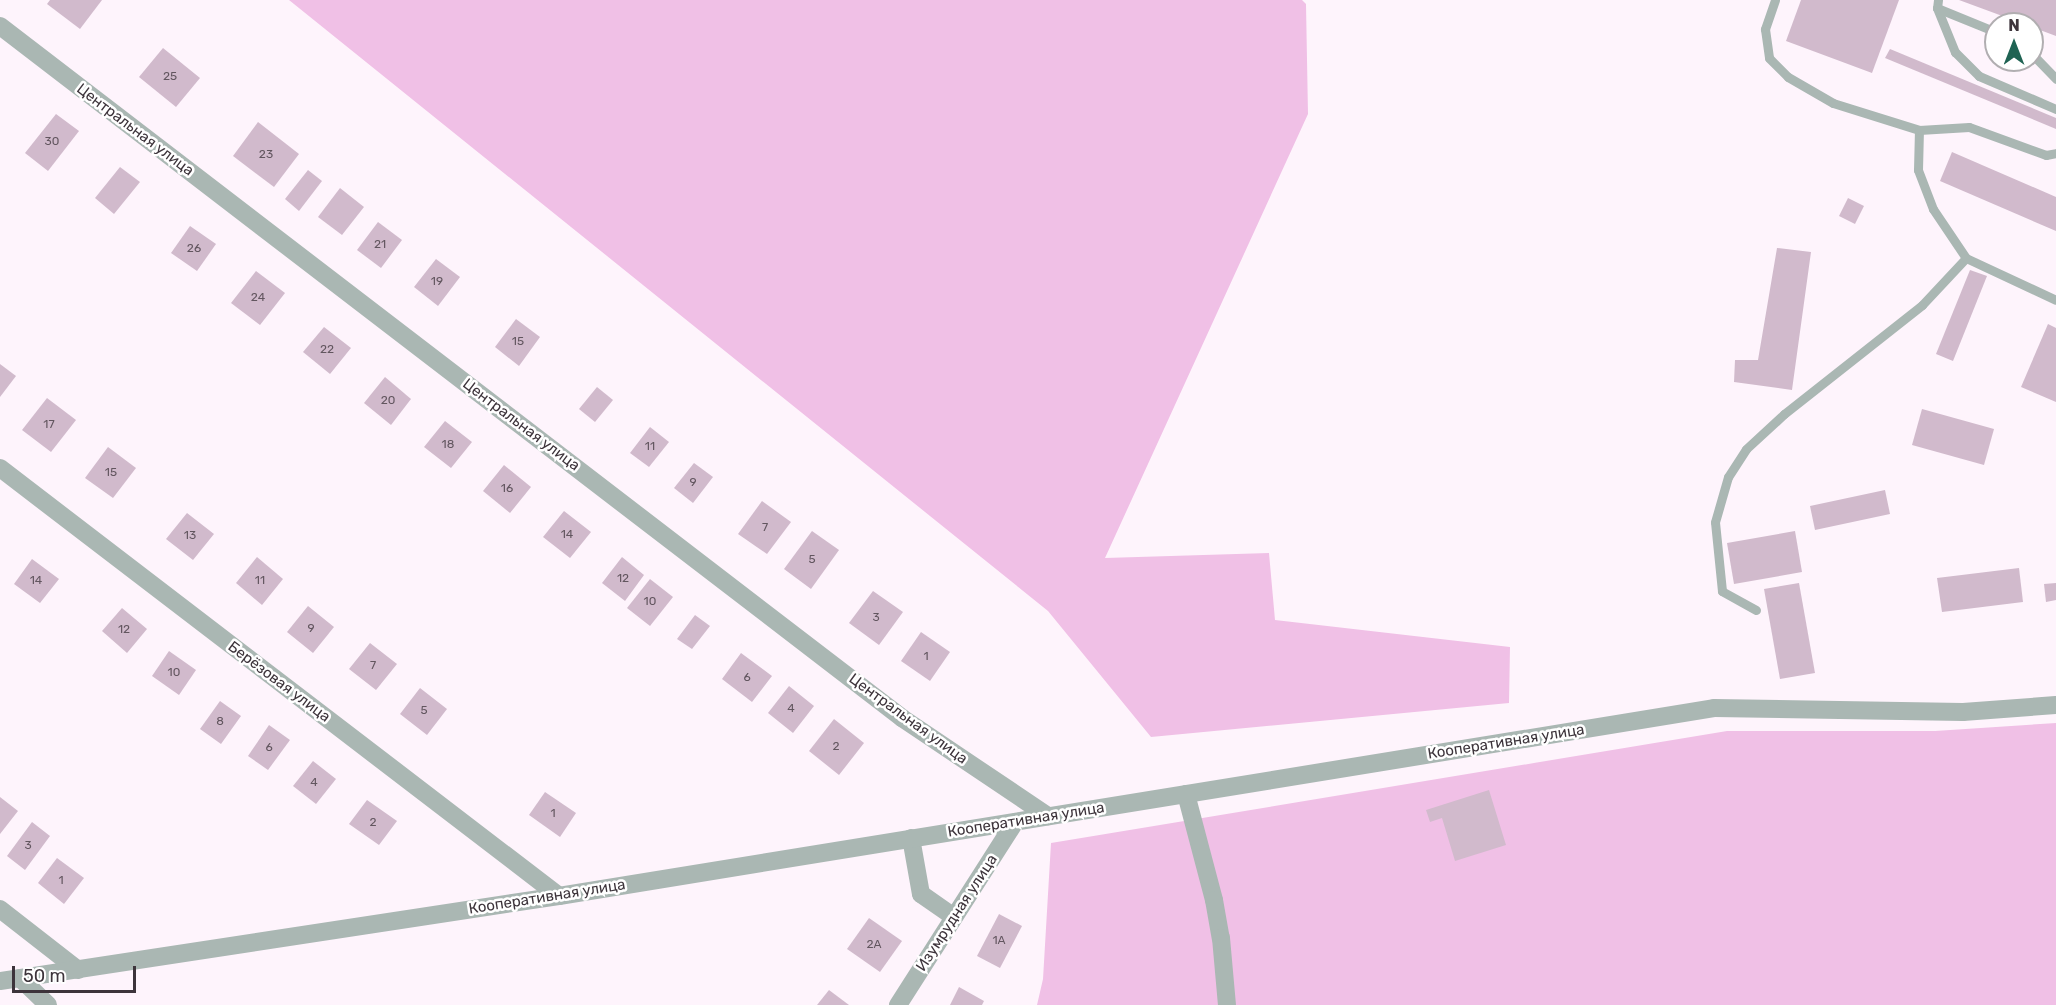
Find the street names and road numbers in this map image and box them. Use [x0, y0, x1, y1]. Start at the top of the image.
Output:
street label: Центральная улица [73, 80, 197, 180]
street label: Центральная улица [459, 375, 583, 475]
street label: Берёзовая улица [224, 638, 334, 726]
street label: Центральная улица [845, 670, 971, 768]
street label: Кооперативная улица [1426, 721, 1586, 763]
street label: Кооперативная улица [946, 799, 1106, 841]
street label: Изумрудная улица [913, 851, 1001, 975]
street label: Кооперативная улица [467, 876, 627, 918]

